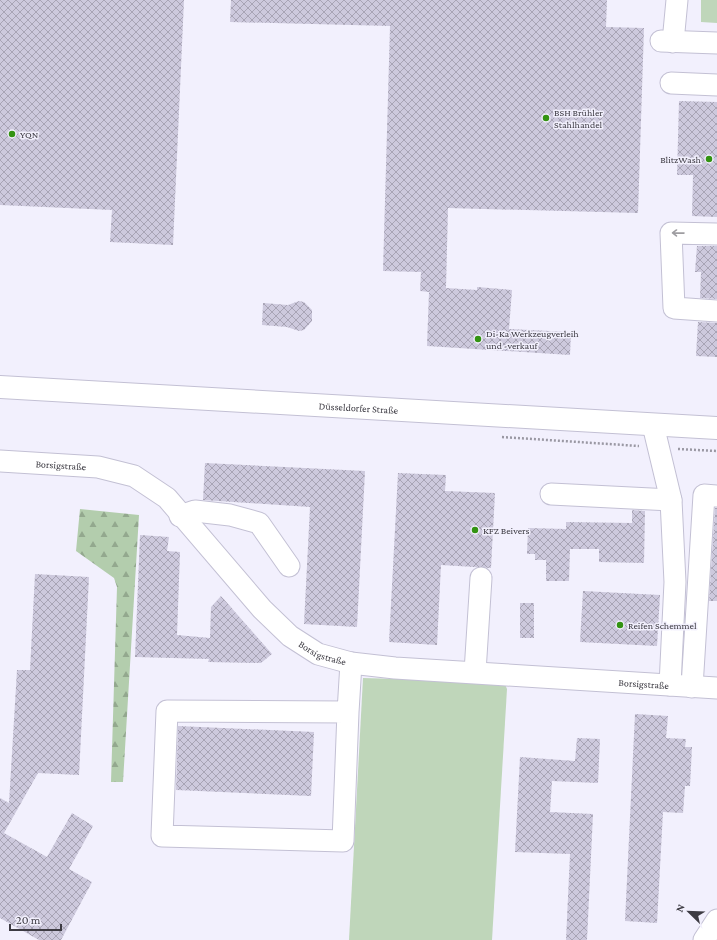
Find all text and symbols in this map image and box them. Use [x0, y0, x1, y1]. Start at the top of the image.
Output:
place label: BSH Brühler Stahlhandel [554, 107, 603, 130]
marker: BSH Brühler Stahlhandel [541, 113, 551, 123]
marker: YQN [7, 129, 17, 139]
place label: YQN [20, 129, 39, 140]
place label: BlitzWash [660, 154, 702, 165]
marker: BlitzWash [704, 154, 714, 164]
one-way arrow [672, 229, 685, 237]
place label: Di-Ka Werkzeugverleih und -verkauf [486, 328, 579, 351]
marker: Di-Ka Werkzeugverleih und -verkauf [473, 334, 483, 344]
street label: Düsseldorfer Straße [318, 400, 399, 416]
street label: Borsigstraße [35, 458, 87, 472]
marker: KFZ Beivers [470, 525, 480, 535]
place label: KFZ Beivers [483, 525, 530, 536]
marker: Reifen Schemmel [615, 620, 625, 630]
place label: Reifen Schemmel [628, 620, 697, 631]
street label: Borsigstraße [297, 638, 348, 668]
street label: Borsigstraße [618, 677, 670, 691]
north arrow [669, 892, 709, 932]
text: N [673, 902, 687, 914]
scale bar [10, 906, 61, 932]
text: 20 m [16, 913, 41, 927]

